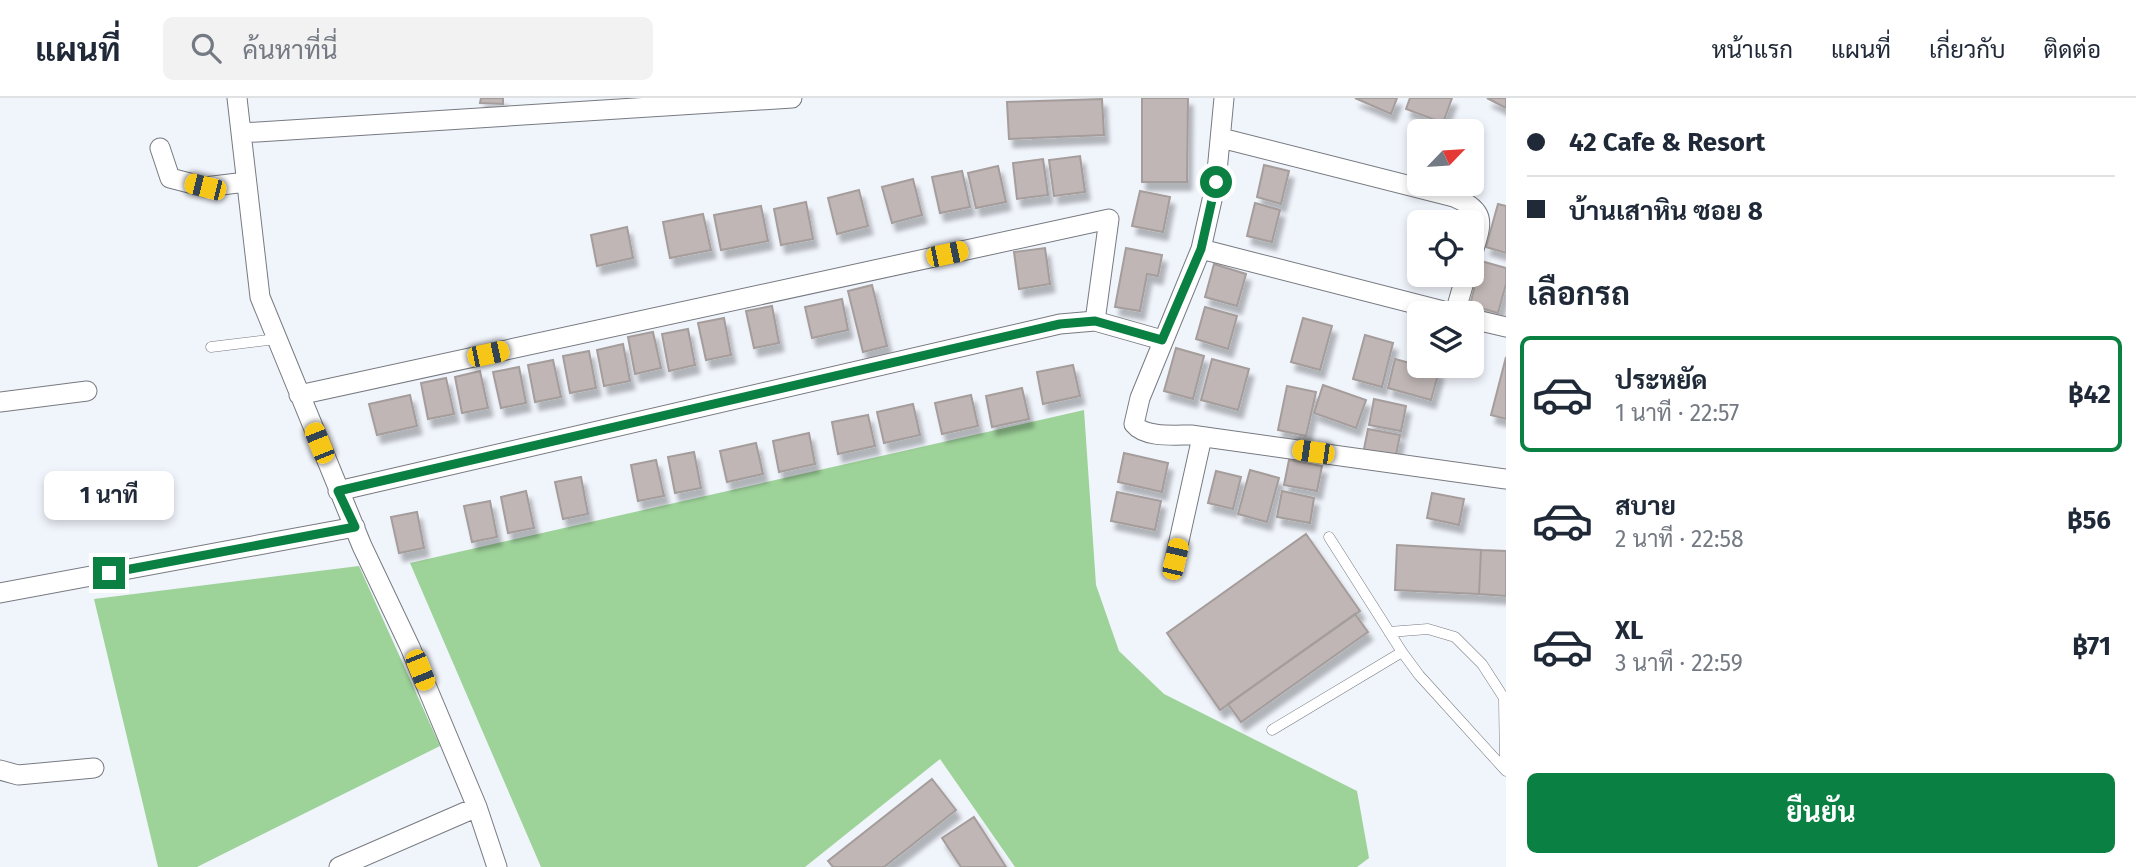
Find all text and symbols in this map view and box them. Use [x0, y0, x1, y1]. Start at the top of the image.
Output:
search box [163, 17, 653, 80]
icon: search [187, 29, 225, 67]
text: แผนที่ [35, 30, 121, 70]
text: ค้นหาที่นี่ [243, 35, 338, 66]
text: หน้าแรก [1712, 36, 1793, 64]
text: แผนที่ [1831, 36, 1891, 64]
text: เกี่ยวกับ [1929, 36, 2006, 64]
text: ติดต่อ [2044, 36, 2101, 64]
north arrow [1407, 119, 1484, 196]
map controls [1407, 119, 1484, 378]
text: 42 Cafe & Resort [1569, 127, 1765, 158]
route start [1200, 166, 1232, 198]
car [183, 172, 228, 202]
text: บ้านเสาหิน ซอย 8 [1569, 196, 1763, 227]
button: locate [1407, 210, 1484, 287]
car [925, 239, 970, 269]
text: เลือกรถ [1527, 275, 1630, 313]
button: layers [1407, 301, 1484, 378]
car [466, 339, 511, 369]
icon: car [1531, 363, 1594, 426]
text: ประหยัด [1615, 365, 1708, 396]
text: ฿42 [2068, 379, 2111, 410]
text: 1 นาที · 22:57 [1615, 399, 1739, 427]
car [302, 420, 337, 466]
car [1291, 439, 1336, 465]
callout: 1 นาที [44, 472, 174, 520]
text: 1 นาที [80, 481, 138, 509]
icon: car [1531, 489, 1594, 552]
text: สบาย [1615, 491, 1676, 522]
text: ฿56 [2067, 505, 2111, 536]
text: 2 นาที · 22:58 [1615, 525, 1744, 553]
car [1161, 536, 1190, 582]
route end [93, 557, 125, 589]
icon: car [1531, 615, 1594, 678]
text: XL [1615, 615, 1643, 646]
text: ฿71 [2072, 631, 2111, 662]
car [403, 647, 438, 693]
text: 3 นาที · 22:59 [1615, 649, 1743, 677]
button: ยืนยัน [1527, 773, 2115, 853]

